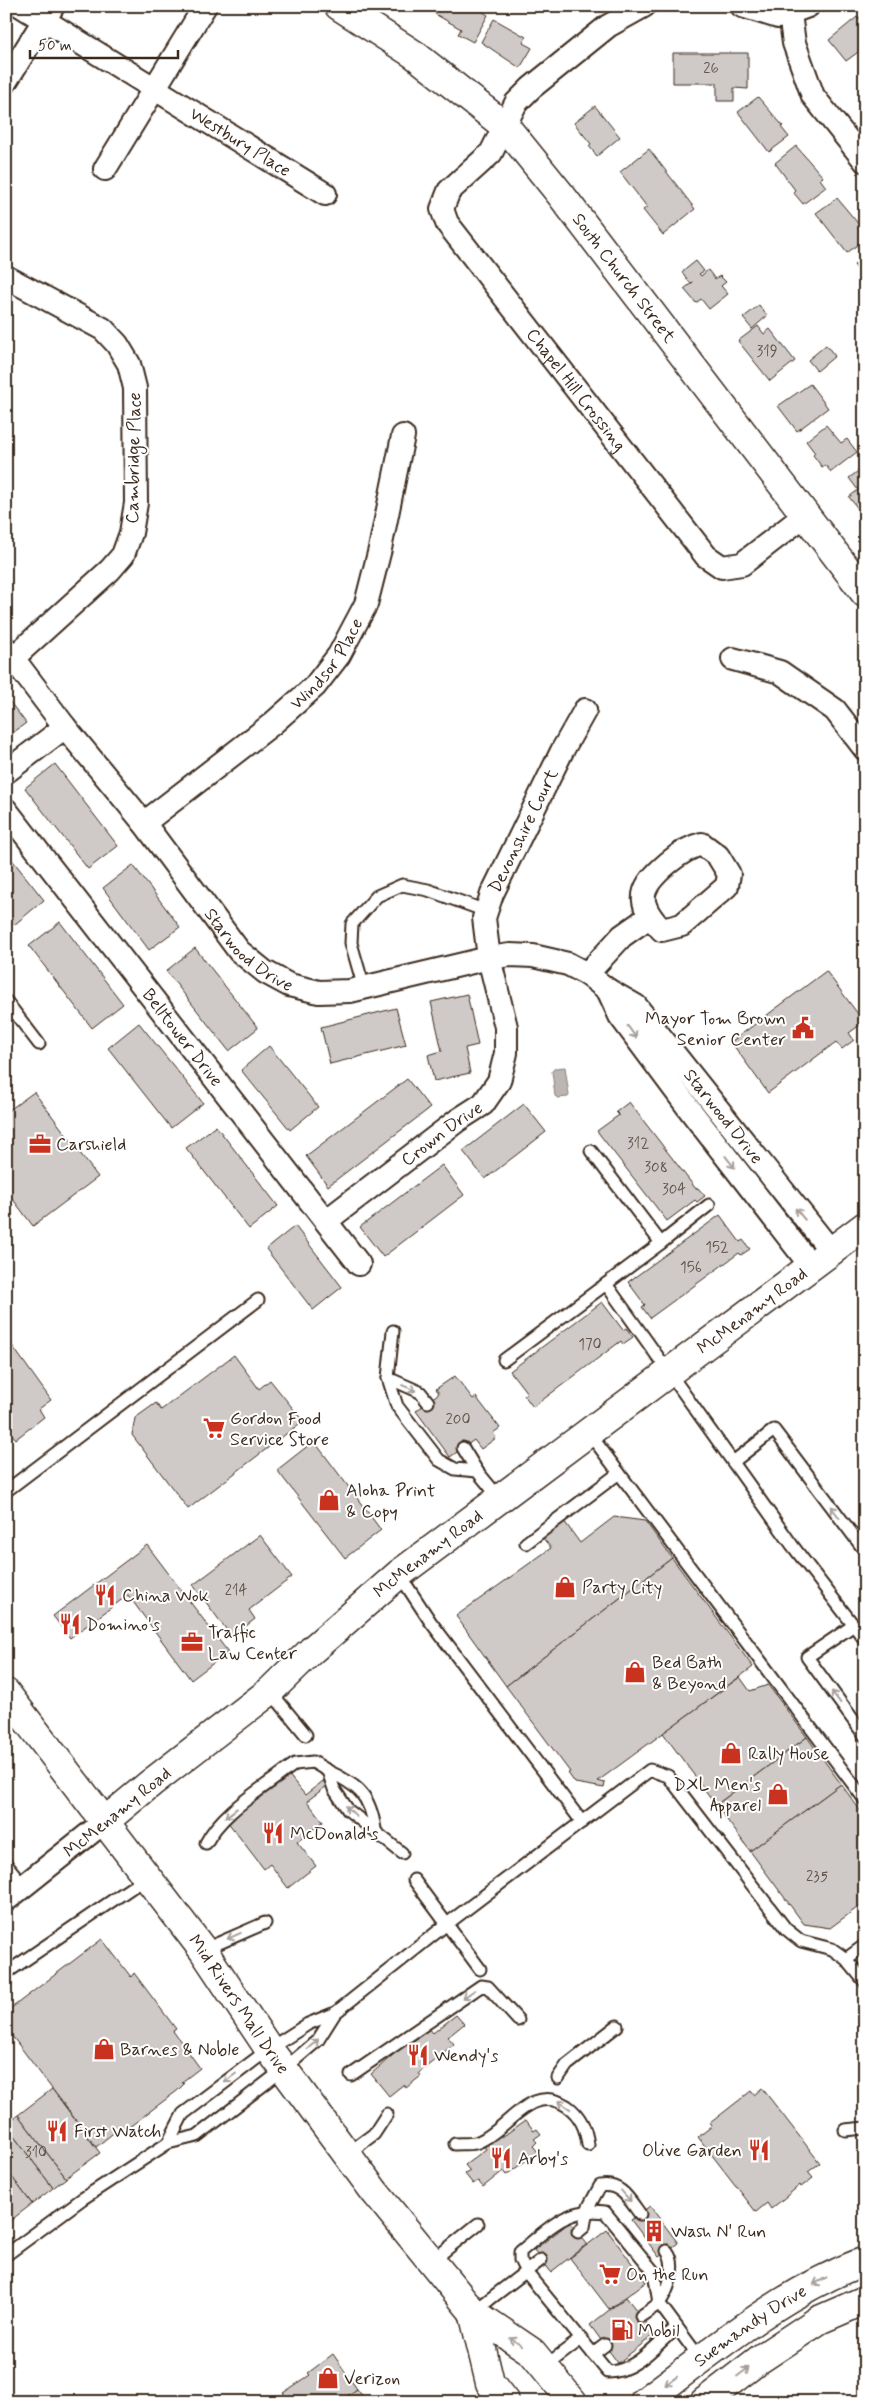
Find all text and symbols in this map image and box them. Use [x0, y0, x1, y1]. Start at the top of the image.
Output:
scale bar [30, 28, 178, 60]
text: 50 m [38, 36, 72, 56]
house number: 26 [703, 59, 719, 79]
street label: Westbury Place [185, 102, 295, 183]
street label: South Church Street [566, 208, 681, 348]
street label: Chapel Hill Crossing [520, 324, 631, 457]
house number: 319 [756, 342, 778, 362]
street label: Cambridge Place [121, 392, 148, 524]
street label: Windsor Place [285, 614, 369, 716]
street label: Devonshire Court [483, 765, 565, 897]
street label: Starwood Drive [198, 903, 297, 998]
street label: Belltower Drive [136, 984, 228, 1092]
place label: Mayor Tom Brown Senior Center [645, 1007, 786, 1052]
public building icon: Mayor Tom Brown Senior Center [790, 1015, 816, 1041]
one-way arrow [627, 1025, 637, 1039]
street label: Starwood Drive [678, 1064, 768, 1169]
street label: Crown Drive [396, 1096, 487, 1172]
office icon: Carshield [27, 1131, 53, 1157]
place label: Carshield [56, 1133, 126, 1157]
house number: 312 [627, 1134, 649, 1154]
one-way arrow [725, 1155, 735, 1169]
house number: 308 [644, 1158, 668, 1178]
house number: 304 [662, 1180, 686, 1200]
one-way arrow [794, 1208, 805, 1221]
house number: 152 [705, 1238, 729, 1258]
house number: 156 [680, 1258, 702, 1278]
street label: McMenamy Road [692, 1262, 812, 1360]
house number: 170 [578, 1335, 602, 1355]
one-way arrow [401, 1383, 416, 1393]
place label: Gordon Food Service Store [230, 1407, 329, 1452]
house number: 200 [446, 1410, 470, 1430]
supermarket icon: Gordon Food Service Store [201, 1415, 227, 1441]
place label: Aloha Print & Copy [346, 1479, 436, 1524]
shop icon: Aloha Print & Copy [316, 1487, 342, 1513]
street label: McMenamy Road [369, 1505, 488, 1604]
one-way arrow [830, 1506, 841, 1519]
shop icon: Party City [552, 1574, 578, 1600]
place label: Party City [582, 1576, 662, 1600]
house number: 214 [225, 1581, 247, 1601]
restaurant icon: China Wok [92, 1582, 118, 1608]
place label: China Wok [122, 1584, 209, 1608]
restaurant icon: Domino's [57, 1611, 83, 1637]
place label: Domino's [86, 1613, 160, 1637]
place label: Traffic Law Center [208, 1621, 298, 1666]
office icon: Traffic Law Center [179, 1629, 205, 1655]
place label: Bed Bath & Beyond [652, 1651, 726, 1696]
shop icon: Bed Bath & Beyond [622, 1659, 648, 1685]
one-way arrow [831, 1690, 841, 1704]
shop icon: Rally House [718, 1740, 744, 1766]
place label: Rally House [748, 1742, 829, 1766]
street label: McMenamy Road [59, 1762, 176, 1864]
place label: DXL Men's Apparel [673, 1773, 761, 1819]
shop icon: DXL Men's Apparel [765, 1781, 791, 1807]
one-way arrow [345, 1805, 358, 1816]
one-way arrow [225, 1807, 238, 1818]
restaurant icon: McDonald's [260, 1820, 286, 1846]
place label: McDonald's [290, 1822, 378, 1846]
house number: 235 [806, 1867, 828, 1887]
street label: Mid Rivers Mall Drive [182, 1930, 295, 2079]
one-way arrow [227, 1932, 242, 1942]
one-way arrow [462, 1989, 476, 1999]
shop icon: Barnes & Noble [91, 2036, 117, 2062]
place label: Barnes & Noble [120, 2038, 239, 2062]
one-way arrow [306, 2038, 319, 2050]
restaurant icon: Wendy's [405, 2042, 431, 2068]
place label: Wendy's [434, 2044, 498, 2068]
one-way arrow [224, 2073, 237, 2084]
one-way arrow [558, 2100, 572, 2110]
restaurant icon: First Watch [44, 2118, 70, 2144]
place label: First Watch [74, 2120, 161, 2144]
restaurant icon: Olive Garden [746, 2137, 772, 2163]
place label: Olive Garden [642, 2139, 742, 2163]
house number: 310 [25, 2143, 47, 2163]
restaurant icon: Arby's [488, 2145, 514, 2171]
place label: Arby's [518, 2147, 568, 2171]
one-way arrow [620, 2190, 632, 2203]
building icon: Wash N' Run [641, 2218, 667, 2244]
place label: Wash N' Run [671, 2220, 766, 2244]
supermarket icon: On the Run [597, 2261, 623, 2287]
place label: On the Run [626, 2263, 709, 2287]
one-way arrow [813, 2276, 828, 2286]
street label: Suemandy Drive [689, 2279, 811, 2373]
fuel station icon: Mobil [609, 2317, 635, 2343]
place label: Mobil [638, 2319, 680, 2343]
one-way arrow [509, 2336, 523, 2346]
shop icon: Verizon [315, 2365, 341, 2391]
place label: Verizon [344, 2367, 400, 2391]
one-way arrow [736, 2367, 750, 2377]
one-way arrow [664, 2376, 678, 2386]

